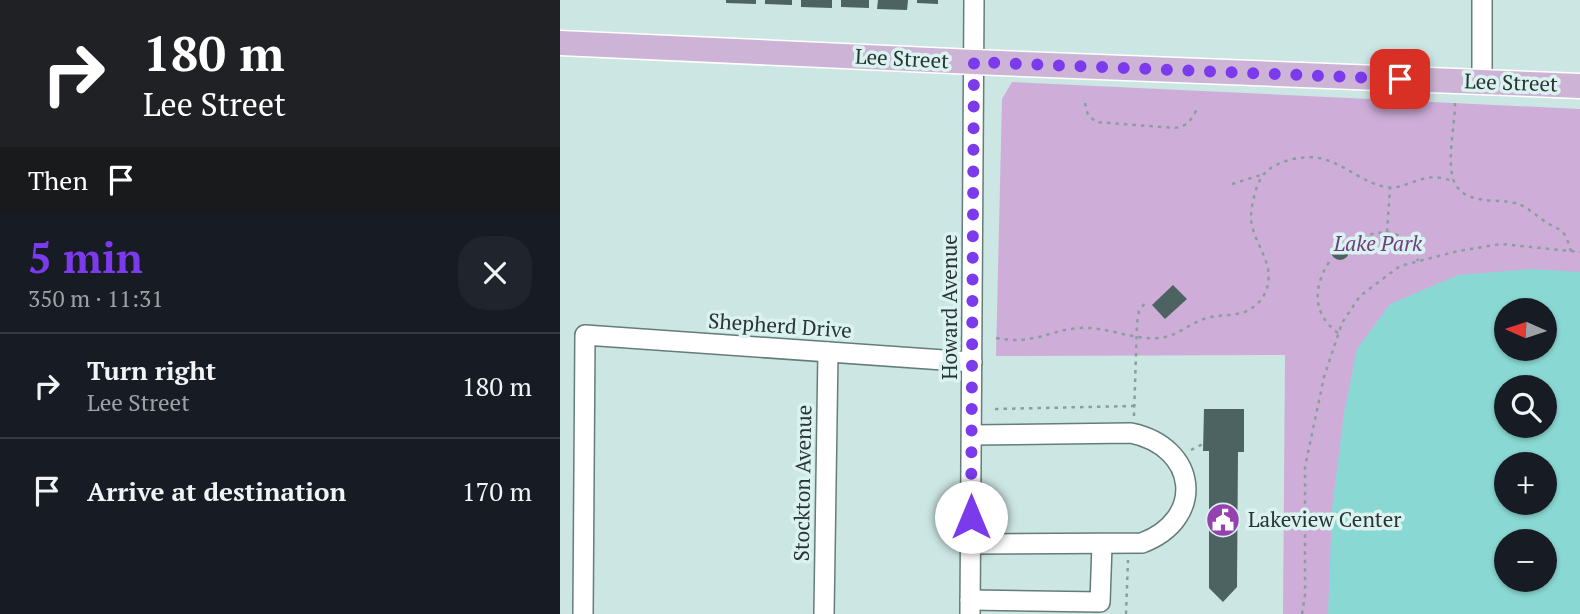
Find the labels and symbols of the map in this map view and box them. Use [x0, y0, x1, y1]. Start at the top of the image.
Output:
street label: Lee Street [854, 42, 950, 74]
pin [1370, 49, 1430, 109]
street label: Lee Street [1464, 66, 1559, 98]
park label: Lake Park [1333, 229, 1423, 257]
street label: Howard Avenue [935, 234, 963, 380]
north arrow [1494, 298, 1558, 360]
street label: Shepherd Drive [707, 306, 853, 344]
street label: Stockton Avenue [787, 404, 817, 562]
position arrow [934, 480, 1008, 554]
public building icon: Lakeview Center [1204, 501, 1242, 539]
place label: Lakeview Center [1248, 505, 1401, 533]

